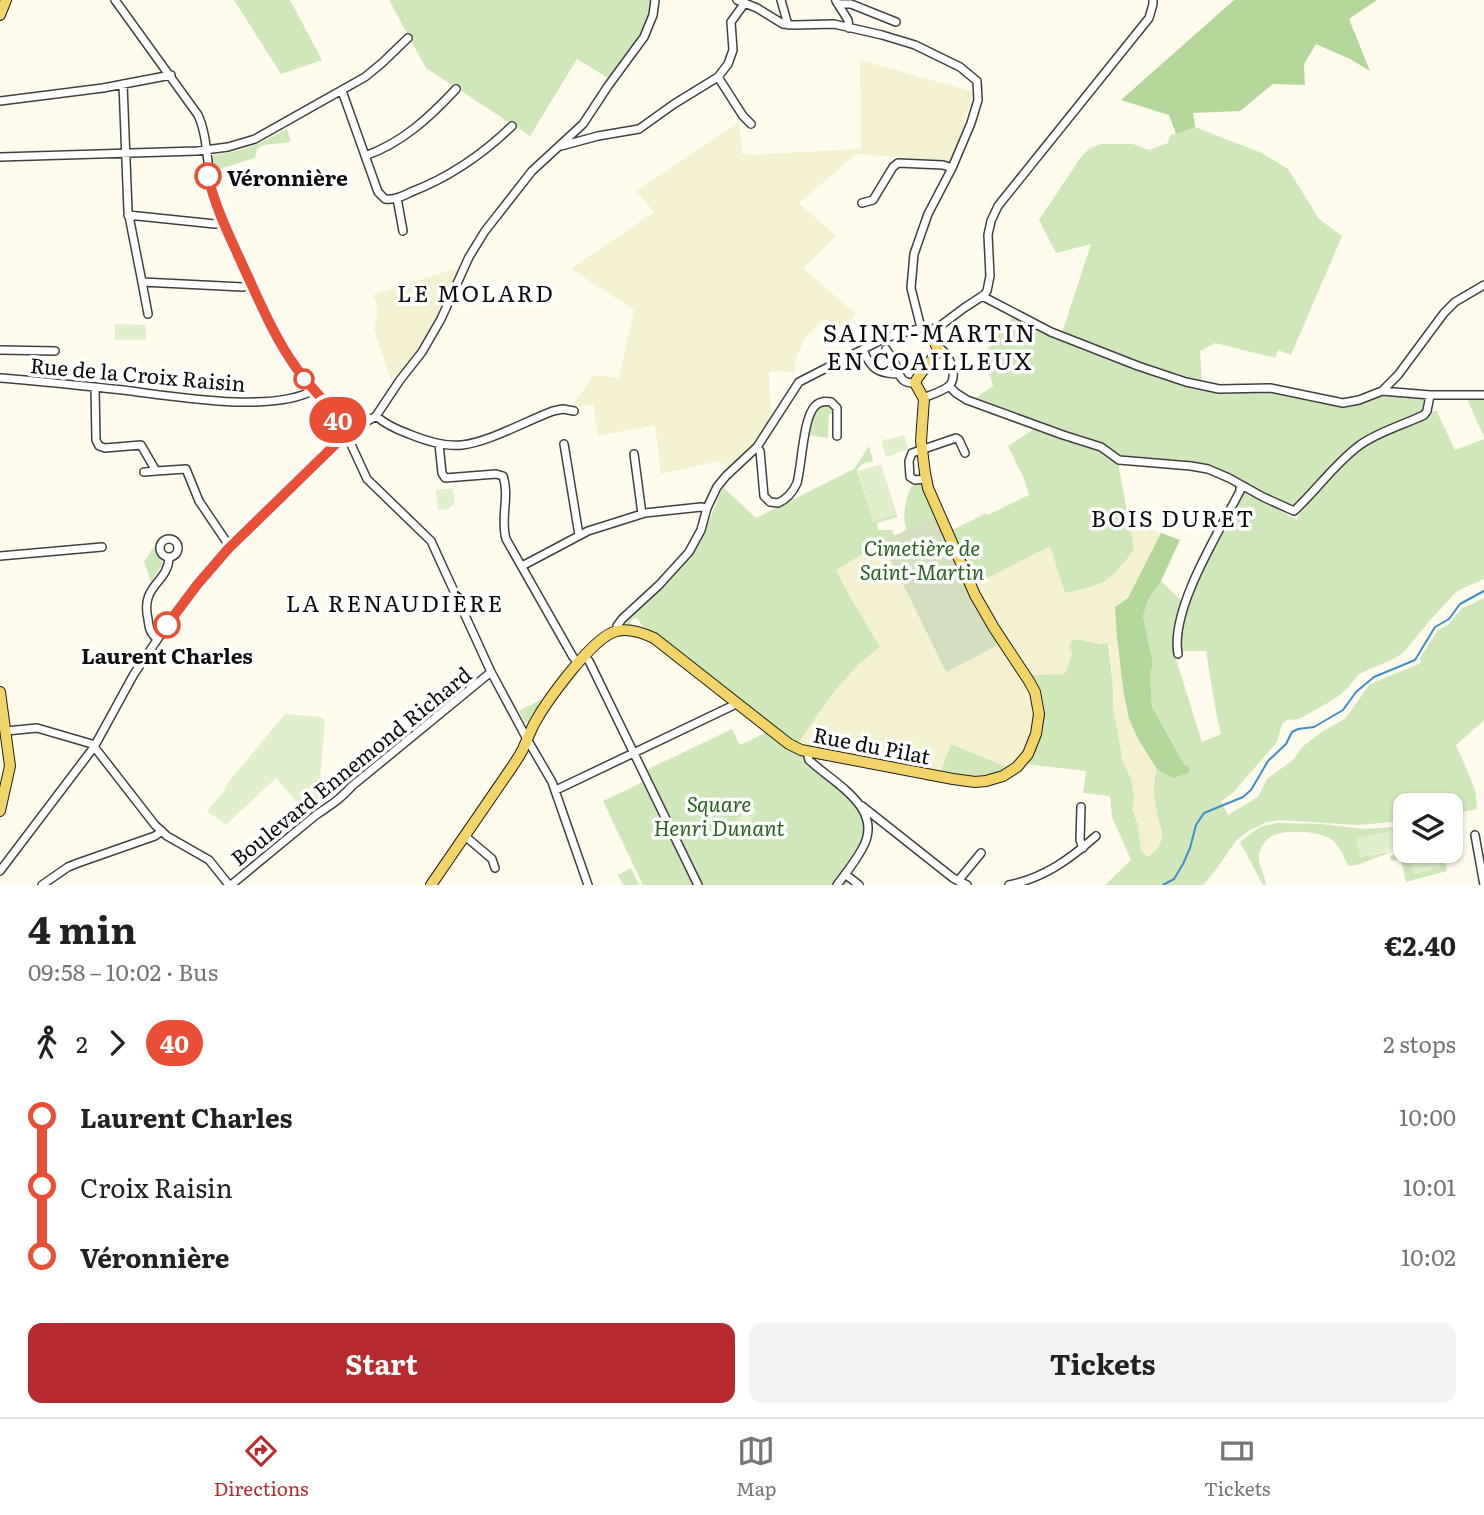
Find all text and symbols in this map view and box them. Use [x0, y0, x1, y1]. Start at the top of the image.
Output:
place label: Véronnière [227, 161, 348, 192]
marker: Véronnière [195, 163, 221, 189]
district label: LE MOLARD [397, 275, 555, 309]
district label: SAINT-MARTIN EN COAILLEUX [823, 314, 1037, 377]
street label: Rue de la Croix Raisin [29, 348, 247, 398]
unlabelled marker [294, 369, 314, 389]
line badge: 40 [306, 397, 370, 443]
text: 40 [323, 402, 353, 437]
district label: BOIS DURET [1091, 500, 1255, 534]
park label: Cimetière de Saint-Martin [860, 531, 985, 586]
district label: LA RENAUDIÈRE [286, 585, 504, 619]
marker: Laurent Charles [154, 612, 180, 638]
place label: Laurent Charles [81, 639, 253, 670]
street label: Boulevard Ennemond Richard [223, 658, 477, 872]
street label: Rue du Pilat [811, 717, 934, 771]
park label: Square Henri Dunant [653, 787, 785, 842]
map controls [1393, 793, 1463, 863]
button: layers [1393, 793, 1463, 863]
text: 4 min [28, 899, 137, 956]
text: €2.40 [1384, 925, 1456, 964]
text: 09:58 – 10:02 · Bus [28, 954, 218, 988]
icon: walk [28, 1024, 66, 1062]
icon: forward [98, 1024, 136, 1062]
text: 40 [160, 1025, 189, 1060]
text: 2 [76, 1026, 88, 1060]
text: 2 stops [1383, 1026, 1456, 1060]
text: Laurent Charles [80, 1097, 293, 1136]
text: 10:00 [1399, 1099, 1456, 1133]
text: Croix Raisin [80, 1167, 233, 1206]
text: 10:01 [1403, 1169, 1456, 1203]
text: Véronnière [80, 1237, 230, 1276]
text: 10:02 [1401, 1239, 1456, 1273]
button: Start [28, 1323, 735, 1403]
button: Tickets [749, 1323, 1456, 1403]
tab: Directions [214, 1432, 309, 1502]
tab: Map [736, 1432, 777, 1502]
tab: Tickets [1204, 1432, 1270, 1502]

